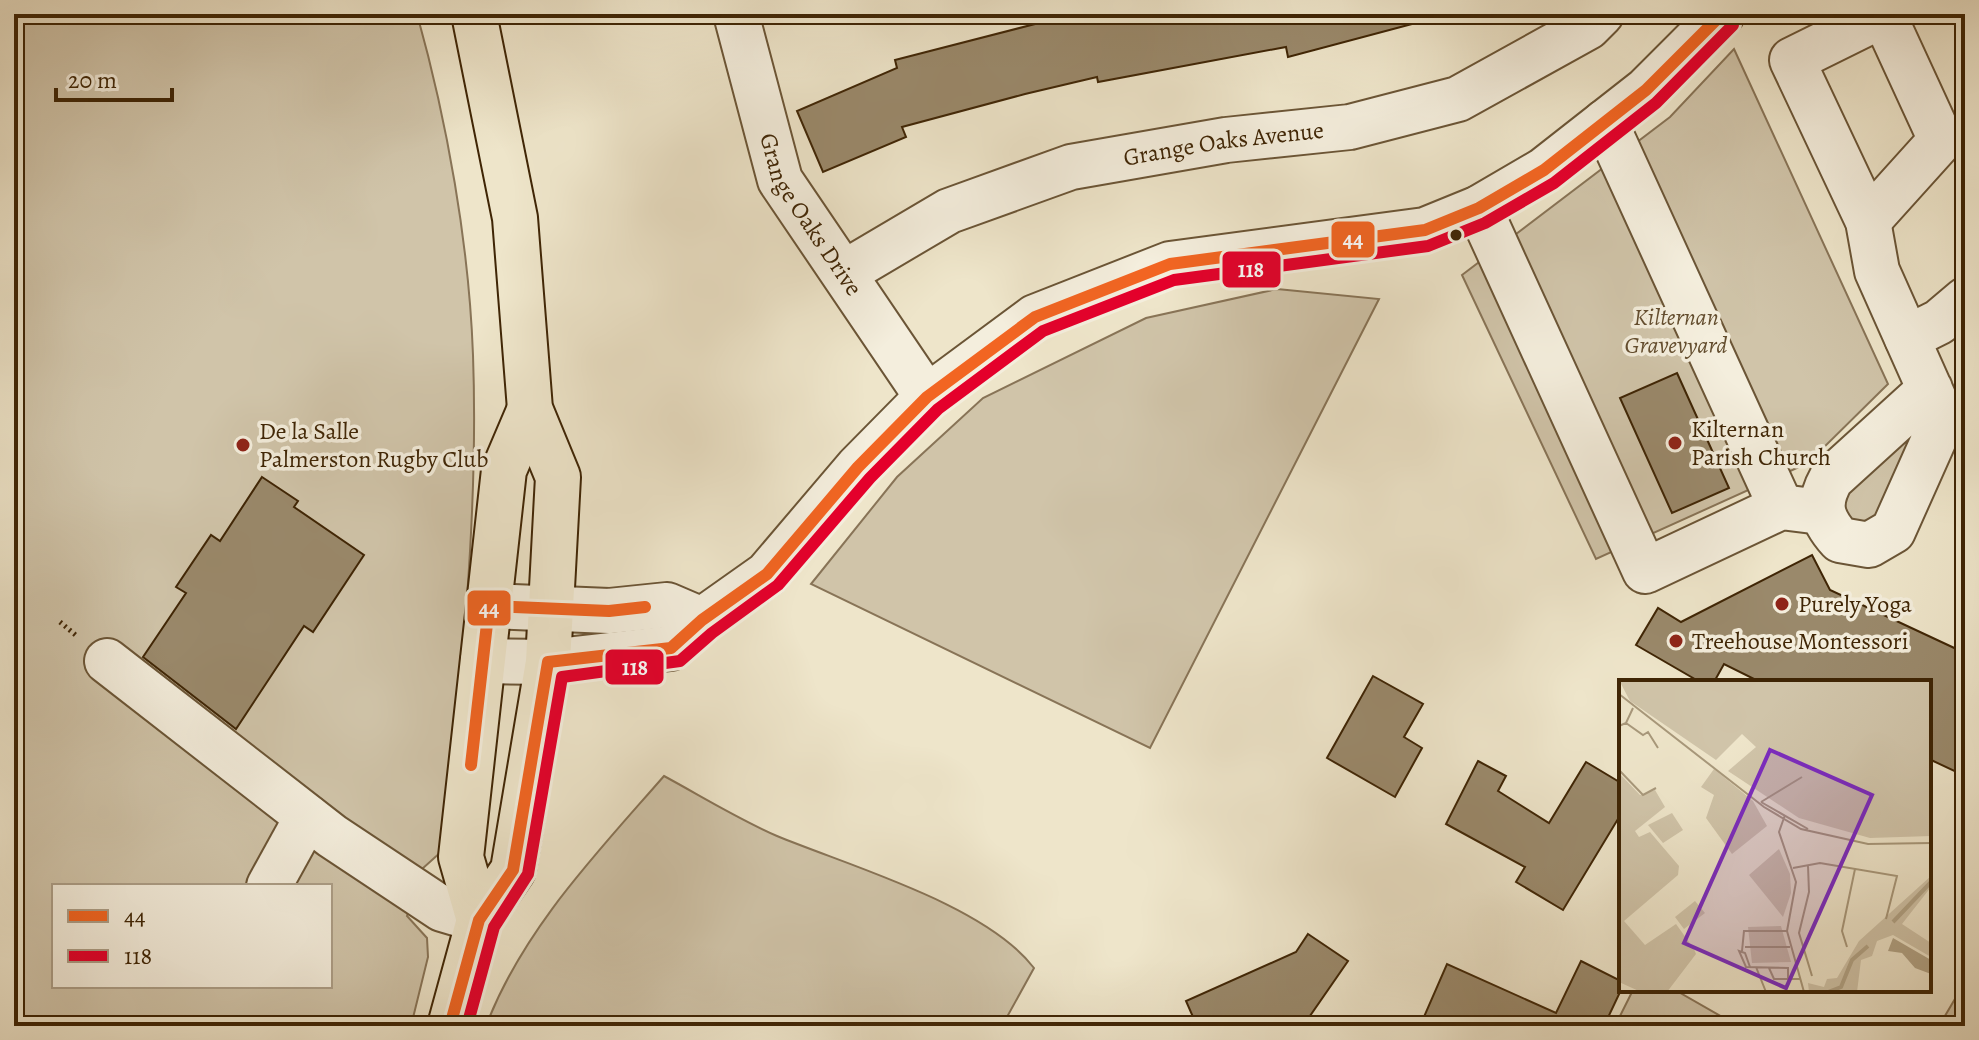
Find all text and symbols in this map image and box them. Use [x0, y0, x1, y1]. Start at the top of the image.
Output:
scale bar [56, 52, 172, 102]
text: 20 m [68, 64, 117, 96]
street label: Grange Oaks Avenue [1121, 114, 1325, 174]
street label: Grange Oaks Drive [752, 130, 870, 302]
line badge: 44 [1330, 220, 1376, 259]
text: 44 [1343, 225, 1363, 255]
unlabelled marker [1448, 227, 1464, 243]
line badge: 118 [1221, 250, 1282, 289]
text: 118 [1238, 255, 1264, 285]
park label: Kilternan Gravevyard [1625, 301, 1727, 361]
place label: Kilternan Parish Church [1691, 413, 1831, 473]
place label: De la Salle Palmerston Rugby Club [259, 415, 488, 475]
marker: Kilternan Parish Church [1666, 434, 1684, 452]
marker: De la Salle Palmerston Rugby Club [234, 436, 252, 454]
place label: Purely Yoga [1798, 588, 1913, 620]
line badge: 44 [466, 589, 512, 627]
text: 44 [479, 594, 499, 624]
marker: Purely Yoga [1773, 595, 1791, 613]
place label: Treehouse Montessori [1692, 625, 1909, 657]
marker: Treehouse Montessori [1667, 632, 1685, 650]
line badge: 118 [604, 648, 665, 686]
text: 118 [622, 653, 648, 683]
inset map [1619, 680, 1931, 992]
legend [52, 884, 332, 988]
text: 44 [124, 900, 146, 932]
text: 118 [124, 940, 152, 972]

